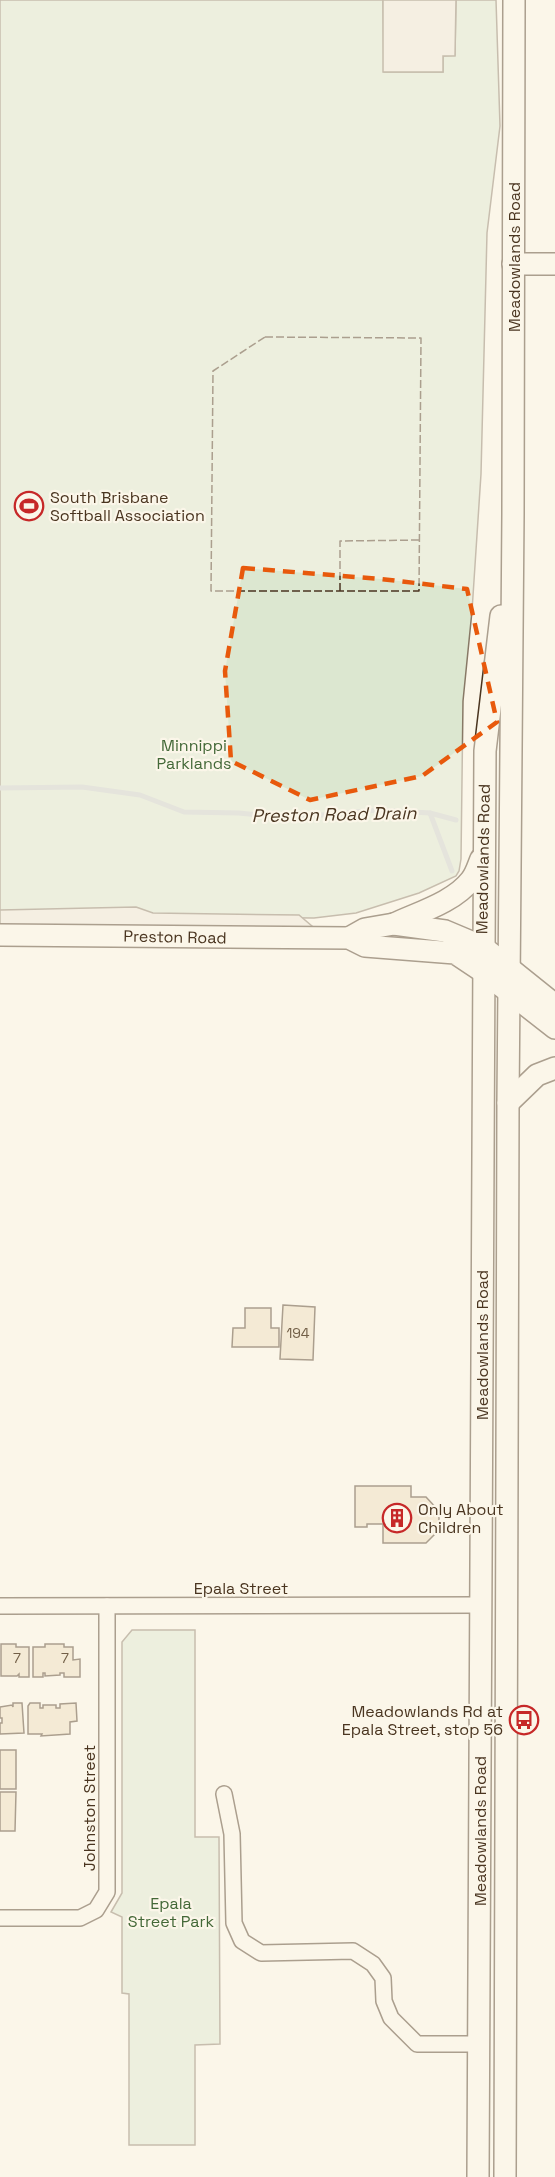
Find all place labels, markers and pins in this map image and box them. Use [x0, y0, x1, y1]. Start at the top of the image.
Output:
place label: South Brisbane Softball Association [50, 487, 205, 526]
sports icon: South Brisbane Softball Association [13, 490, 45, 522]
place label: Only About Children [418, 1499, 504, 1538]
building icon: Only About Children [381, 1502, 413, 1534]
place label: Meadowlands Rd at Epala Street, stop 56 [342, 1701, 503, 1740]
bus stop icon: Meadowlands Rd at Epala Street, stop 56 [508, 1704, 540, 1736]

